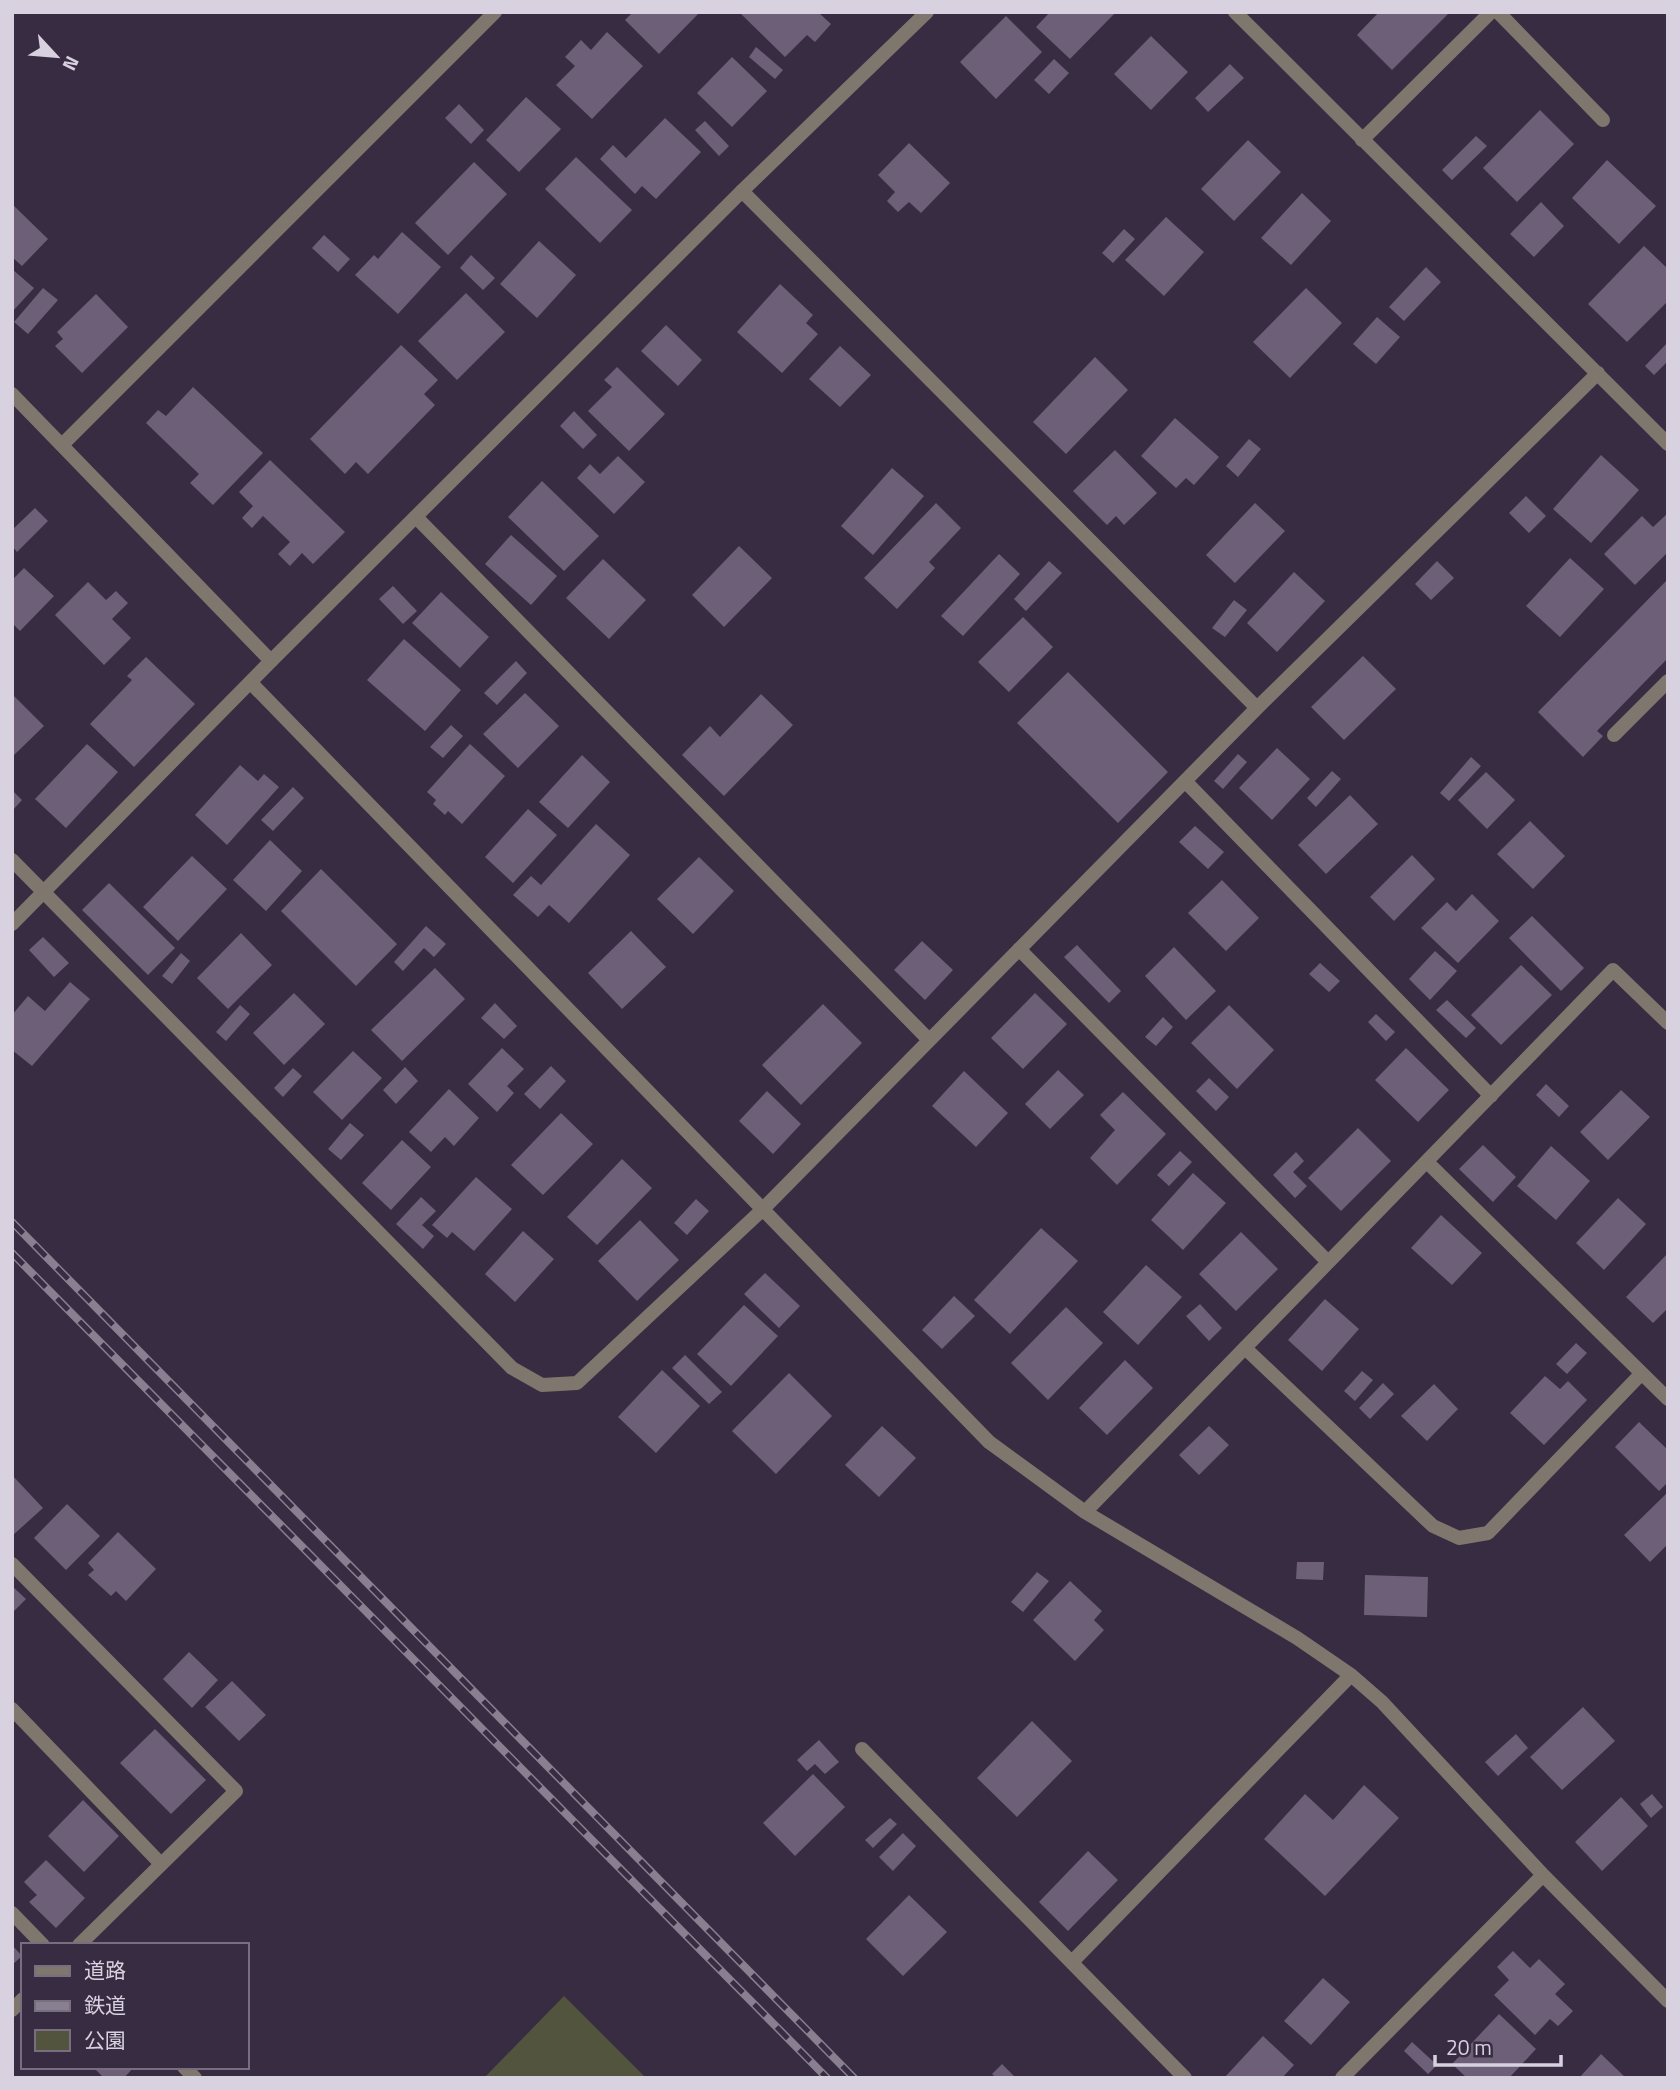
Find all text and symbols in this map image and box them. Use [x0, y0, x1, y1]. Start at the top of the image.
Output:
north arrow [21, 21, 91, 91]
text: N [56, 51, 88, 76]
legend [21, 1943, 248, 2069]
text: 道路 [84, 1954, 126, 1986]
text: 鉄道 [84, 1989, 126, 2021]
text: 公園 [84, 2024, 126, 2056]
scale bar [1435, 2024, 1561, 2068]
text: 20 m [1446, 2031, 1492, 2063]

